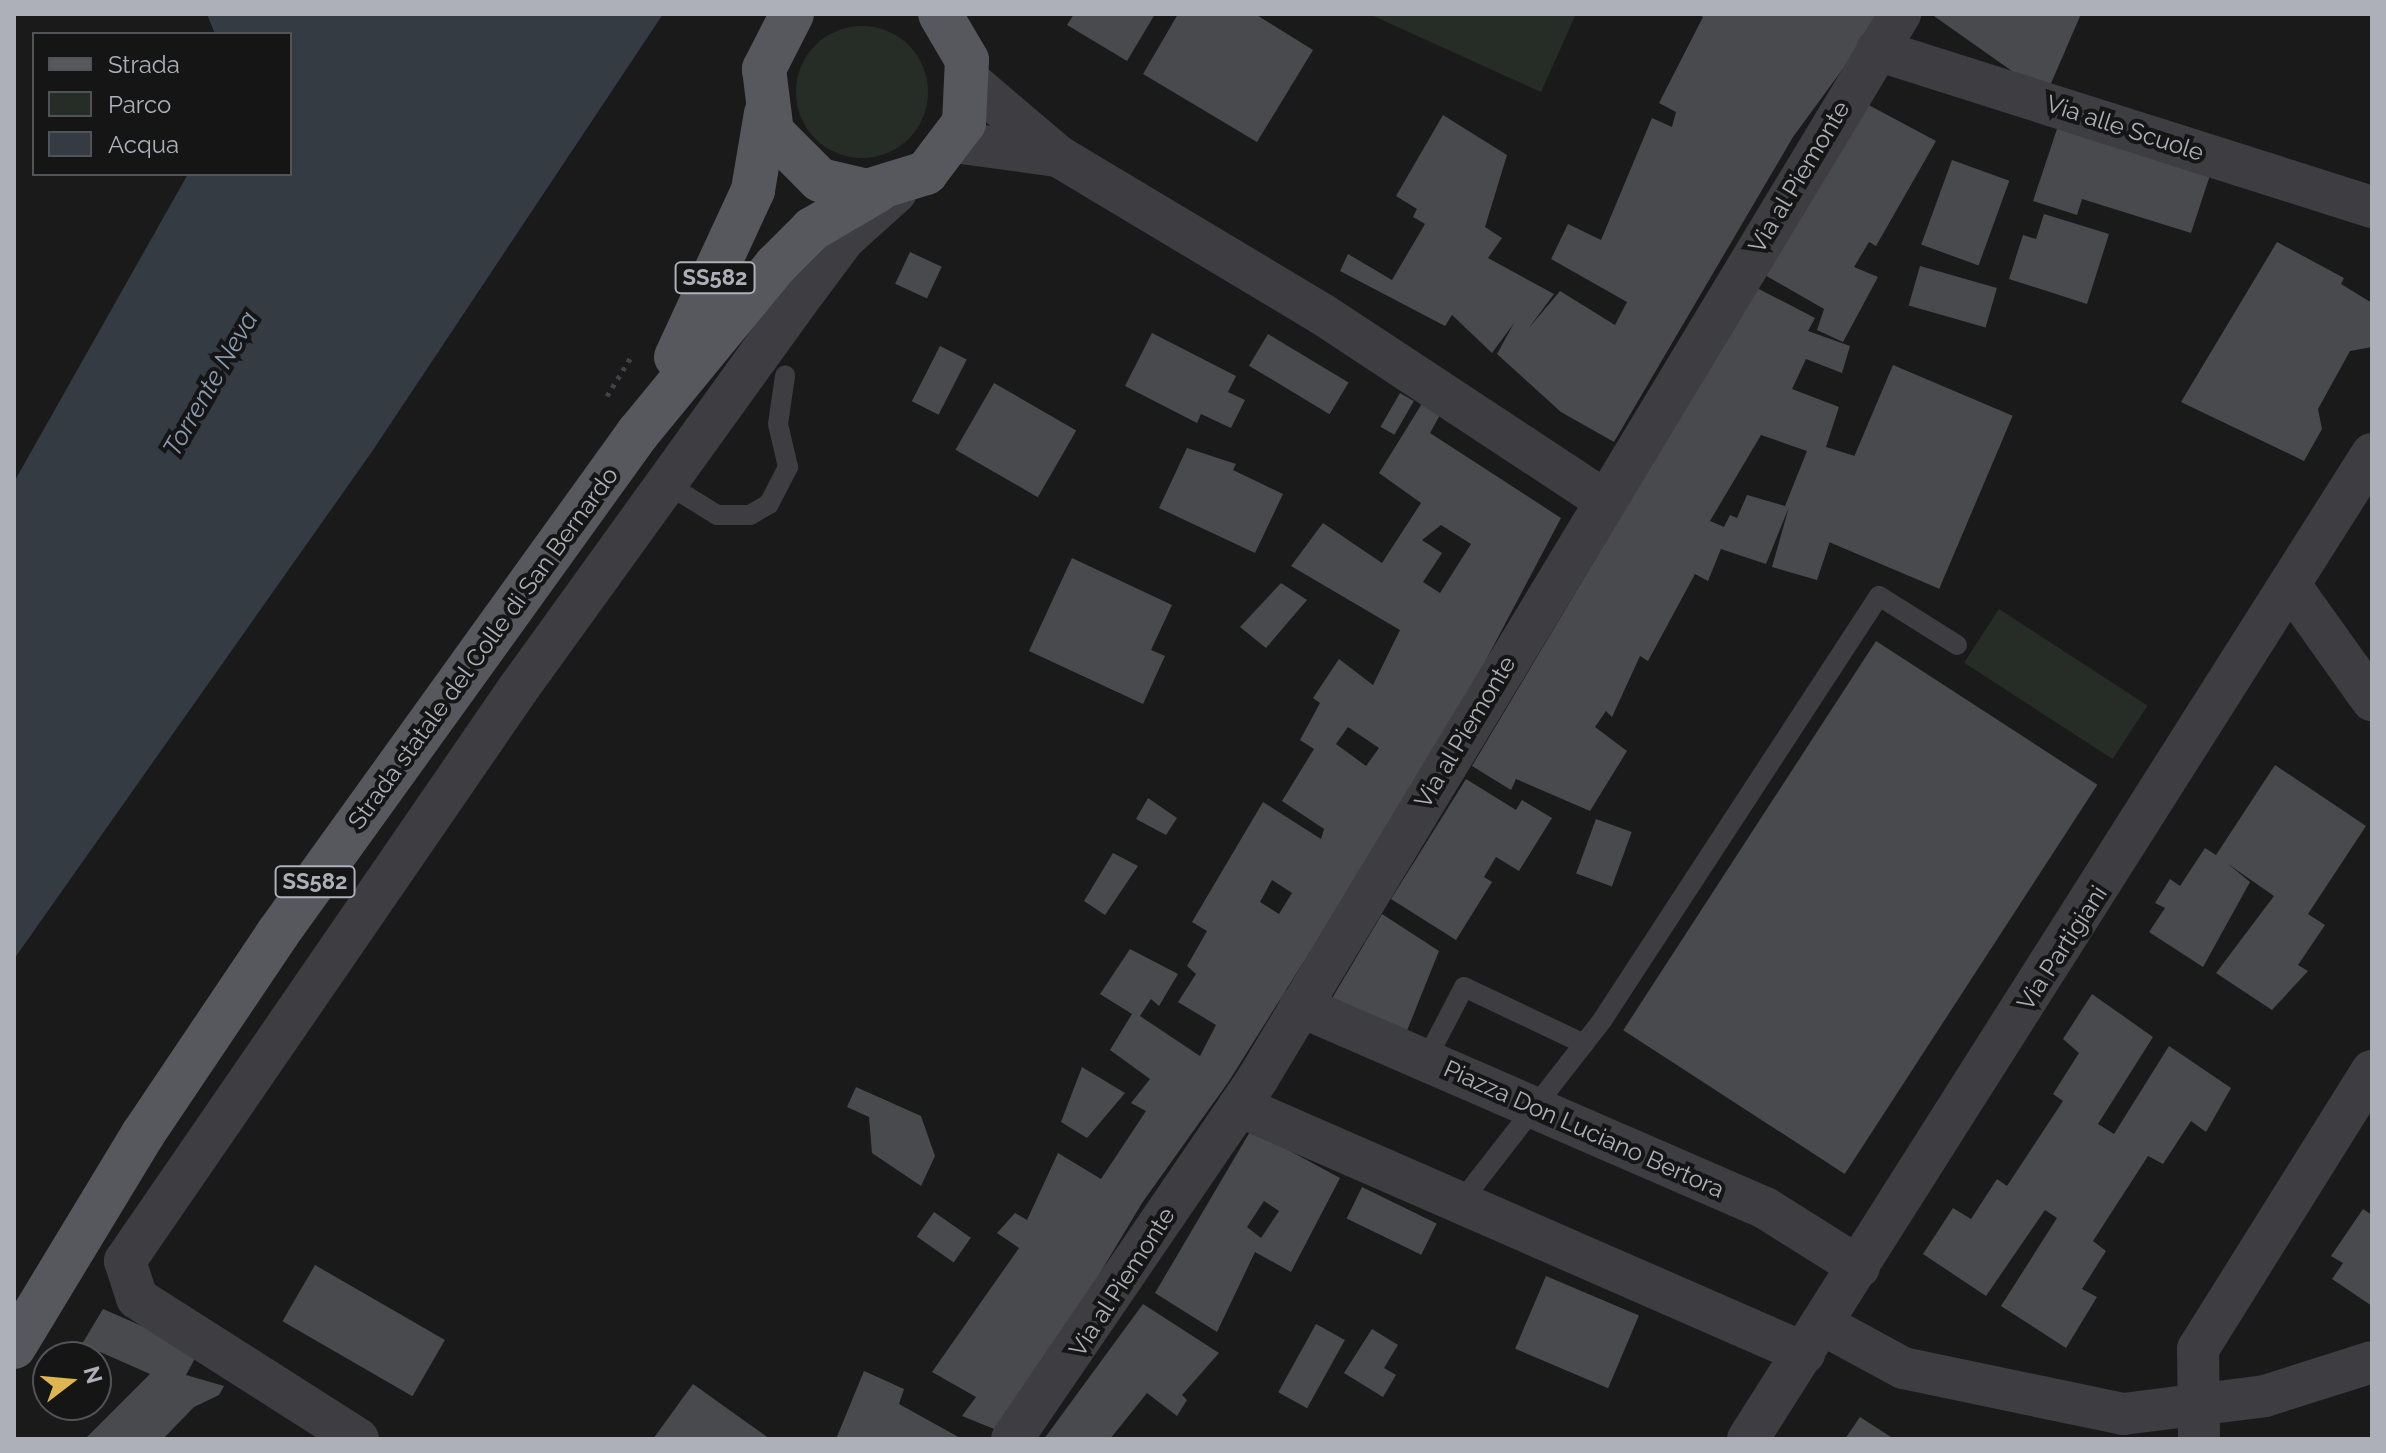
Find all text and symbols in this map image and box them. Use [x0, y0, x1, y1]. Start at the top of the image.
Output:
legend [32, 32, 292, 176]
text: Strada [108, 50, 180, 79]
street label: Via alle Scuole [2043, 89, 2207, 167]
text: Parco [108, 90, 171, 119]
street label: Via al Piemonte [1742, 96, 1856, 258]
text: Acqua [108, 130, 179, 159]
road number: SS582 [673, 260, 757, 296]
water label: Torrente Neva [157, 306, 265, 462]
street label: Strada statale del Colle di San Bernardo [342, 461, 624, 835]
street label: Via al Piemonte [1408, 651, 1522, 813]
road number: SS582 [273, 864, 357, 900]
street label: Via Partigiani [2011, 880, 2113, 1016]
street label: Piazza Don Luciano Bertora [1439, 1054, 1729, 1204]
street label: Via al Piemonte [1063, 1202, 1181, 1362]
north arrow [32, 1341, 112, 1421]
text: N [78, 1363, 108, 1387]

